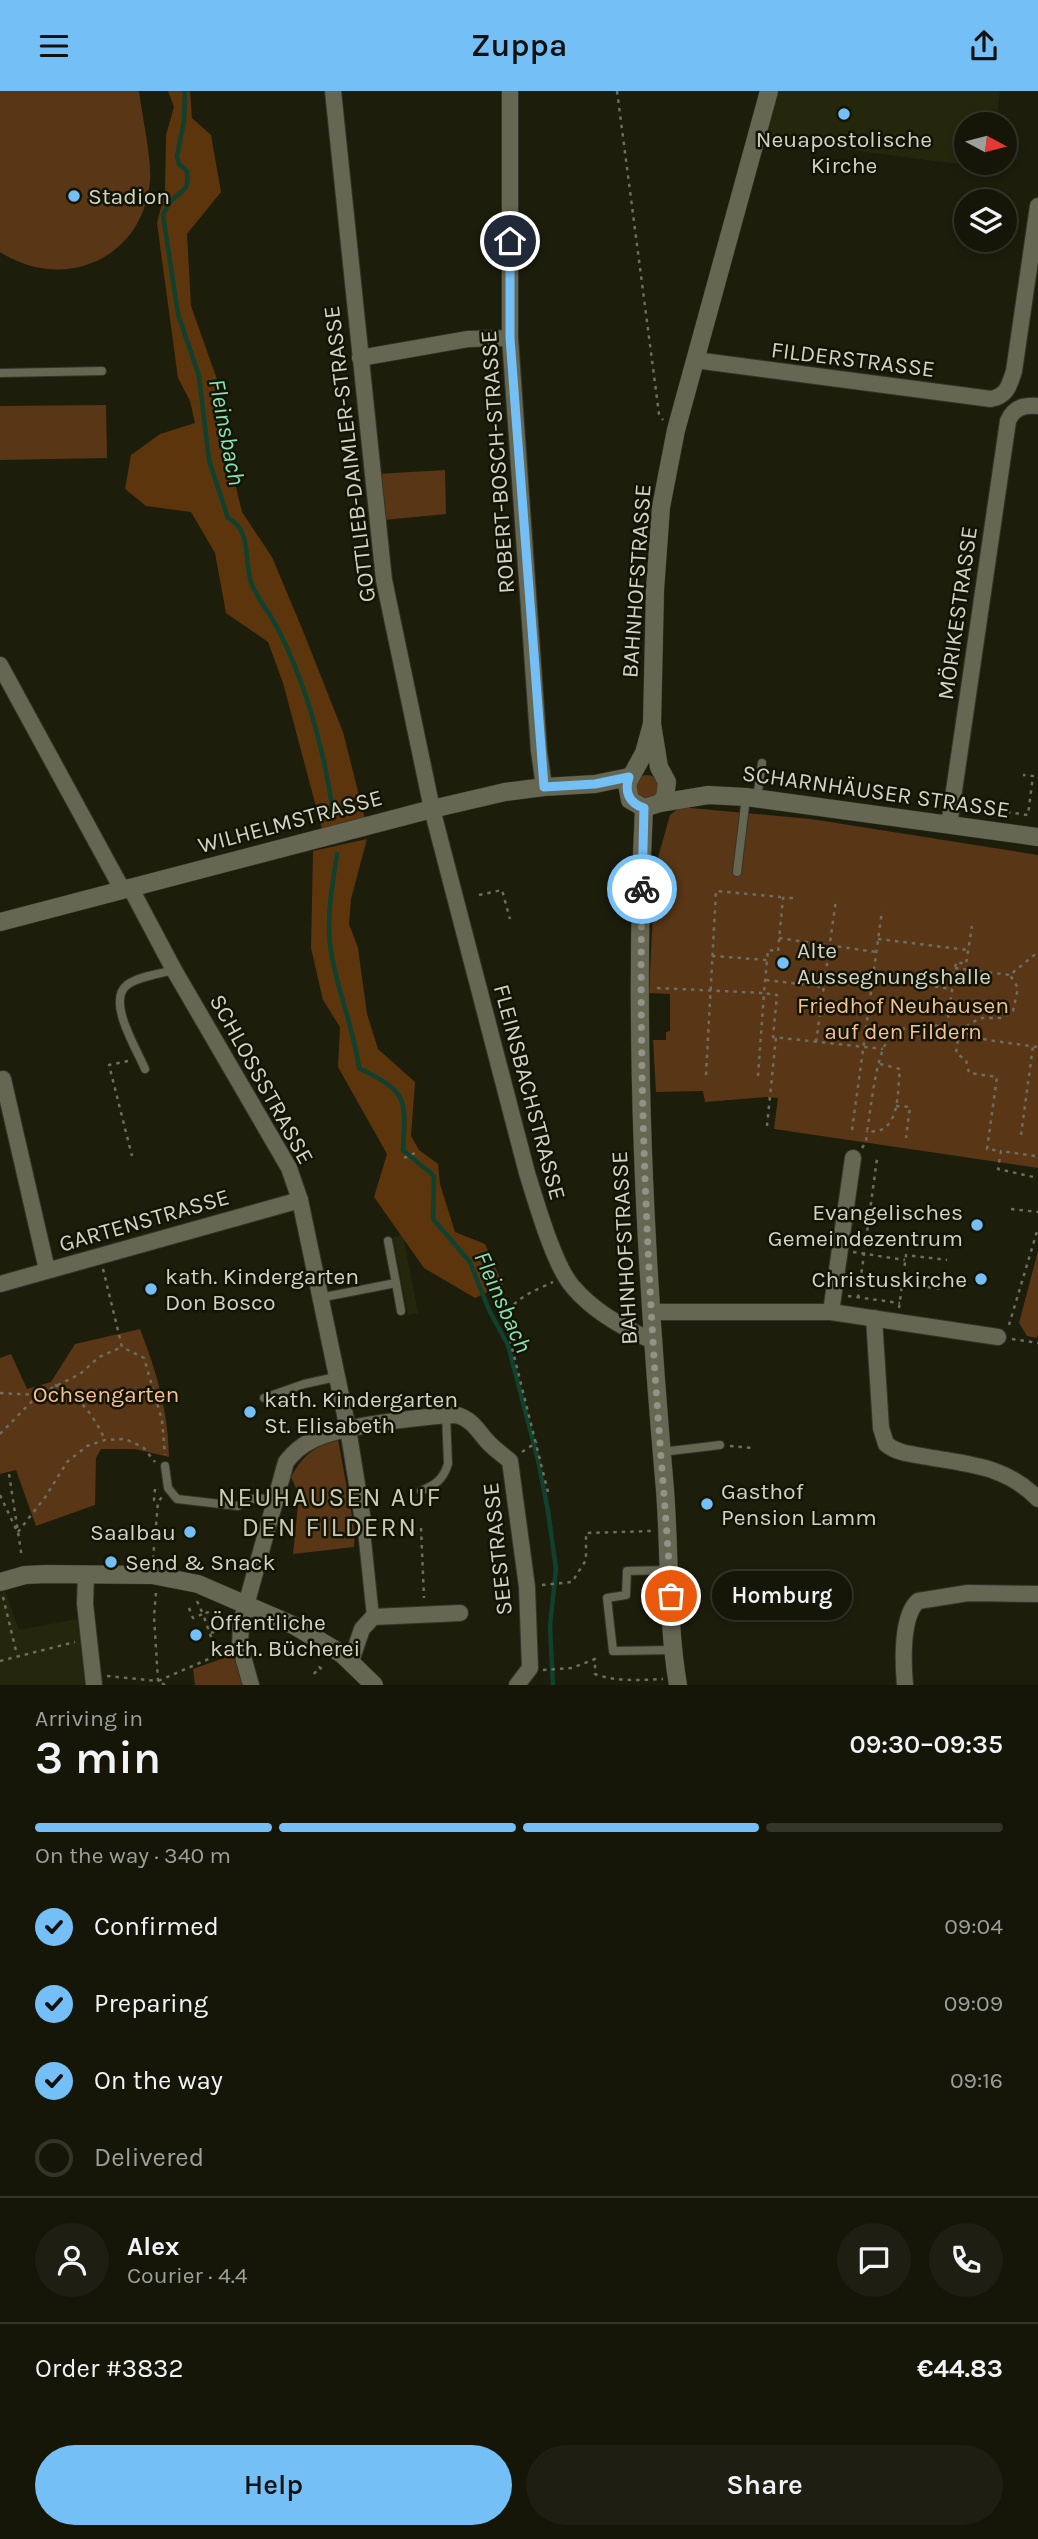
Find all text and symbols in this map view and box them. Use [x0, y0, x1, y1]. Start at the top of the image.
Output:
icon: menu [35, 27, 73, 65]
text: Zuppa [471, 27, 567, 64]
icon: share [965, 27, 1003, 65]
marker: Neuapostolische Kirche [836, 106, 852, 122]
north arrow [954, 112, 1017, 175]
map controls [954, 112, 1017, 252]
place label: Neuapostolische Kirche [756, 126, 932, 179]
place label: Stadion [88, 183, 170, 210]
marker: Stadion [66, 188, 82, 204]
button: layers [954, 189, 1017, 252]
pin [480, 211, 540, 271]
icon: home [491, 222, 529, 260]
street label: GOTTLIEB-DAIMLER-STRASSE [318, 304, 381, 604]
street label: ROBERT-BOSCH-STRASSE [475, 329, 520, 594]
street label: FILDERSTRASSE [769, 336, 936, 383]
water label: Fleinsbach [203, 376, 251, 488]
street label: BAHNHOFSTRASSE [616, 483, 657, 679]
street label: MÖRIKESTRASSE [932, 524, 983, 702]
street label: SCHARNHÄUSER STRASSE [740, 759, 1011, 824]
street label: WILHELMSTRASSE [195, 784, 385, 859]
courier [607, 854, 677, 924]
icon: bike [623, 870, 661, 908]
place label: Alte Aussegnungshalle [797, 937, 991, 990]
marker: Alte Aussegnungshalle [775, 955, 791, 971]
street label: FLEINSBACHSTRASSE [488, 981, 571, 1203]
street label: SCHLOSSSTRASSE [204, 990, 319, 1169]
park label: Friedhof Neuhausen auf den Fildern [797, 992, 1009, 1045]
street label: BAHNHOFSTRASSE [606, 1150, 643, 1346]
street label: GARTENSTRASSE [56, 1183, 232, 1258]
place label: Evangelisches Gemeindezentrum [768, 1199, 963, 1252]
marker: Evangelisches Gemeindezentrum [969, 1217, 985, 1233]
water label: Fleinsbach [468, 1247, 538, 1357]
place label: kath. Kindergarten Don Bosco [165, 1263, 359, 1316]
place label: Christuskirche [811, 1266, 967, 1293]
marker: Christuskirche [973, 1271, 989, 1287]
marker: kath. Kindergarten Don Bosco [143, 1281, 159, 1297]
park label: Ochsengarten [33, 1381, 179, 1408]
place label: kath. Kindergarten St. Elisabeth [264, 1386, 458, 1439]
marker: kath. Kindergarten St. Elisabeth [242, 1404, 258, 1420]
place label: Gasthof Pension Lamm [721, 1478, 877, 1531]
street label: SEESTRASSE [477, 1481, 518, 1617]
district label: NEUHAUSEN AUF DEN FILDERN [218, 1482, 442, 1543]
marker: Gasthof Pension Lamm [699, 1496, 715, 1512]
place label: Saalbau [90, 1519, 176, 1546]
marker: Saalbau [182, 1524, 198, 1540]
place label: Send & Snack [125, 1549, 275, 1576]
marker: Send & Snack [103, 1554, 119, 1570]
pin [641, 1566, 701, 1626]
callout: Homburg [713, 1571, 853, 1621]
icon: bag [652, 1577, 690, 1615]
text: Homburg [732, 1582, 832, 1609]
place label: Öffentliche kath. Bücherei [210, 1609, 360, 1662]
marker: Öffentliche kath. Bücherei [188, 1627, 204, 1643]
text: Arriving in [35, 1705, 143, 1732]
text: 09:30–09:35 [850, 1729, 1003, 1760]
text: 3 min [35, 1731, 161, 1785]
text: On the way · 340 m [35, 1842, 231, 1869]
icon: check [35, 1908, 73, 1946]
text: Confirmed [94, 1911, 219, 1942]
text: 09:04 [944, 1913, 1003, 1940]
icon: check [35, 1985, 73, 2023]
text: Preparing [94, 1988, 208, 2019]
text: 09:09 [944, 1990, 1003, 2017]
icon: check [35, 2062, 73, 2100]
text: On the way [94, 2065, 223, 2096]
text: 09:16 [950, 2067, 1003, 2094]
text: Delivered [94, 2142, 204, 2173]
button: person [35, 2223, 109, 2297]
button: chat [837, 2223, 911, 2297]
button: phone [929, 2223, 1003, 2297]
text: Alex [127, 2231, 179, 2262]
text: Courier · 4.4 [127, 2262, 248, 2289]
text: Order #3832 [35, 2353, 184, 2384]
text: €44.83 [917, 2353, 1003, 2384]
button: Help [35, 2445, 512, 2525]
button: Share [526, 2445, 1003, 2525]

